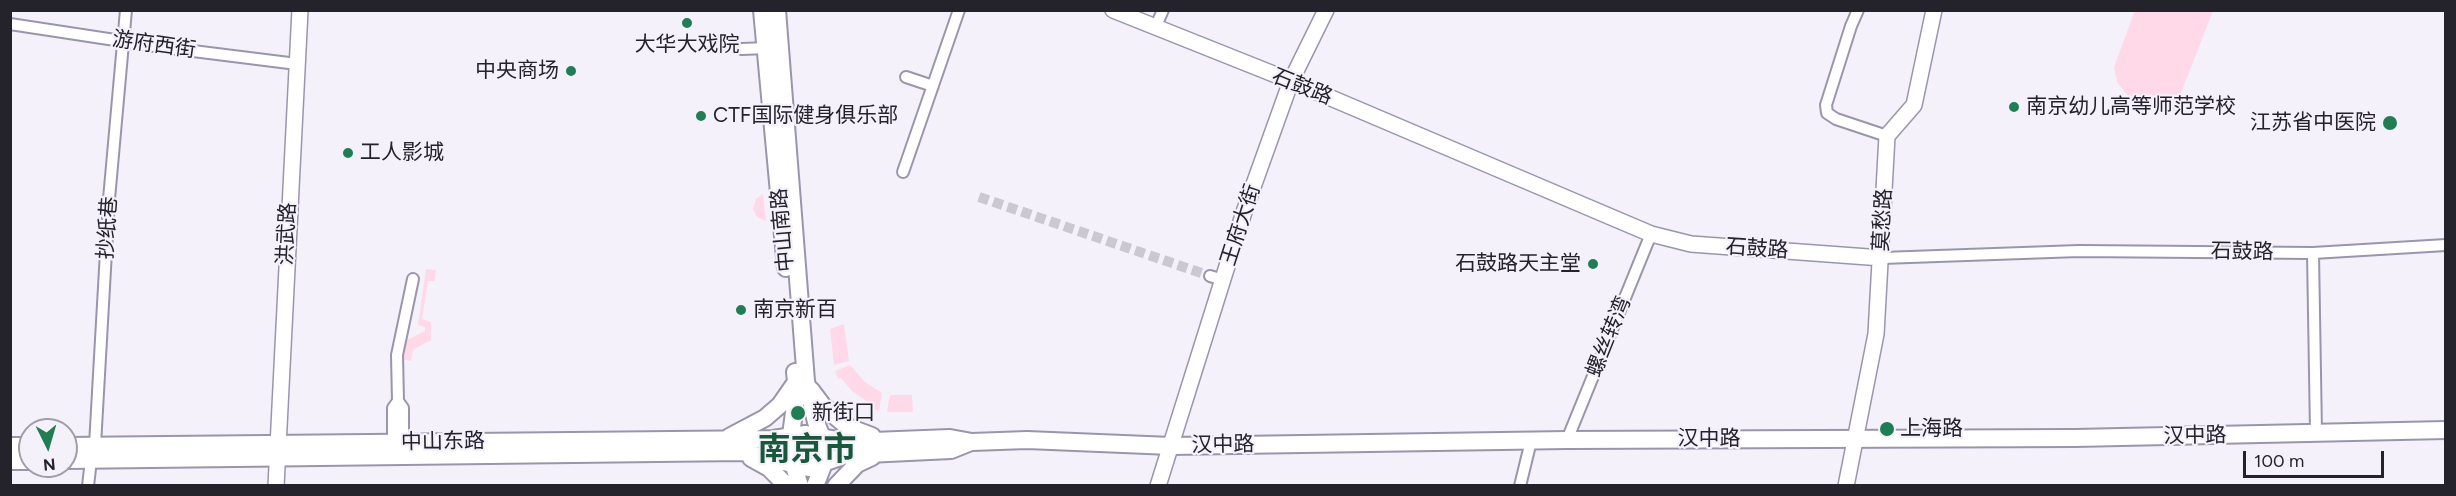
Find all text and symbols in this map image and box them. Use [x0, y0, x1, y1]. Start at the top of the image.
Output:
marker: 大华大戏院 [680, 16, 694, 30]
street label: 游府西街 [111, 27, 197, 63]
place label: 大华大戏院 [635, 32, 739, 58]
place label: 中央商场 [475, 58, 559, 84]
marker: 中央商场 [564, 64, 578, 78]
street label: 石鼓路 [1268, 64, 1336, 110]
place label: 南京幼儿高等师范学校 [2026, 94, 2236, 120]
marker: 南京幼儿高等师范学校 [2007, 100, 2021, 114]
place label: CTF国际健身俱乐部 [713, 103, 898, 129]
marker: CTF国际健身俱乐部 [694, 109, 708, 123]
place label: 江苏省中医院 [2250, 110, 2376, 136]
marker: 江苏省中医院 [2381, 114, 2399, 132]
place label: 工人影城 [360, 140, 444, 166]
marker: 工人影城 [341, 146, 355, 160]
street label: 王府大街 [1216, 181, 1266, 269]
street label: 中山南路 [767, 187, 799, 273]
street label: 莫愁路 [1869, 188, 1897, 252]
street label: 抄纸巷 [93, 196, 123, 260]
street label: 洪武路 [273, 202, 301, 266]
street label: 石鼓路 [1725, 234, 1789, 264]
street label: 石鼓路 [2210, 239, 2274, 265]
place label: 石鼓路天主堂 [1455, 251, 1581, 277]
marker: 石鼓路天主堂 [1586, 257, 1600, 271]
street label: 螺丝转湾 [1582, 293, 1636, 381]
place label: 南京新百 [753, 297, 837, 323]
marker: 南京新百 [734, 303, 748, 317]
place label: 新街口 [812, 400, 875, 426]
marker: 新街口 [789, 404, 807, 422]
place label: 上海路 [1900, 416, 1963, 442]
north arrow [18, 418, 78, 478]
marker: 上海路 [1878, 420, 1896, 438]
street label: 汉中路 [2163, 423, 2227, 449]
street label: 汉中路 [1678, 426, 1740, 452]
street label: 中山东路 [401, 429, 485, 455]
district label: 南京市 [758, 430, 856, 470]
street label: 汉中路 [1191, 432, 1255, 458]
scale bar [2246, 439, 2387, 477]
text: 100 m [2254, 450, 2304, 472]
text: N [42, 454, 56, 474]

